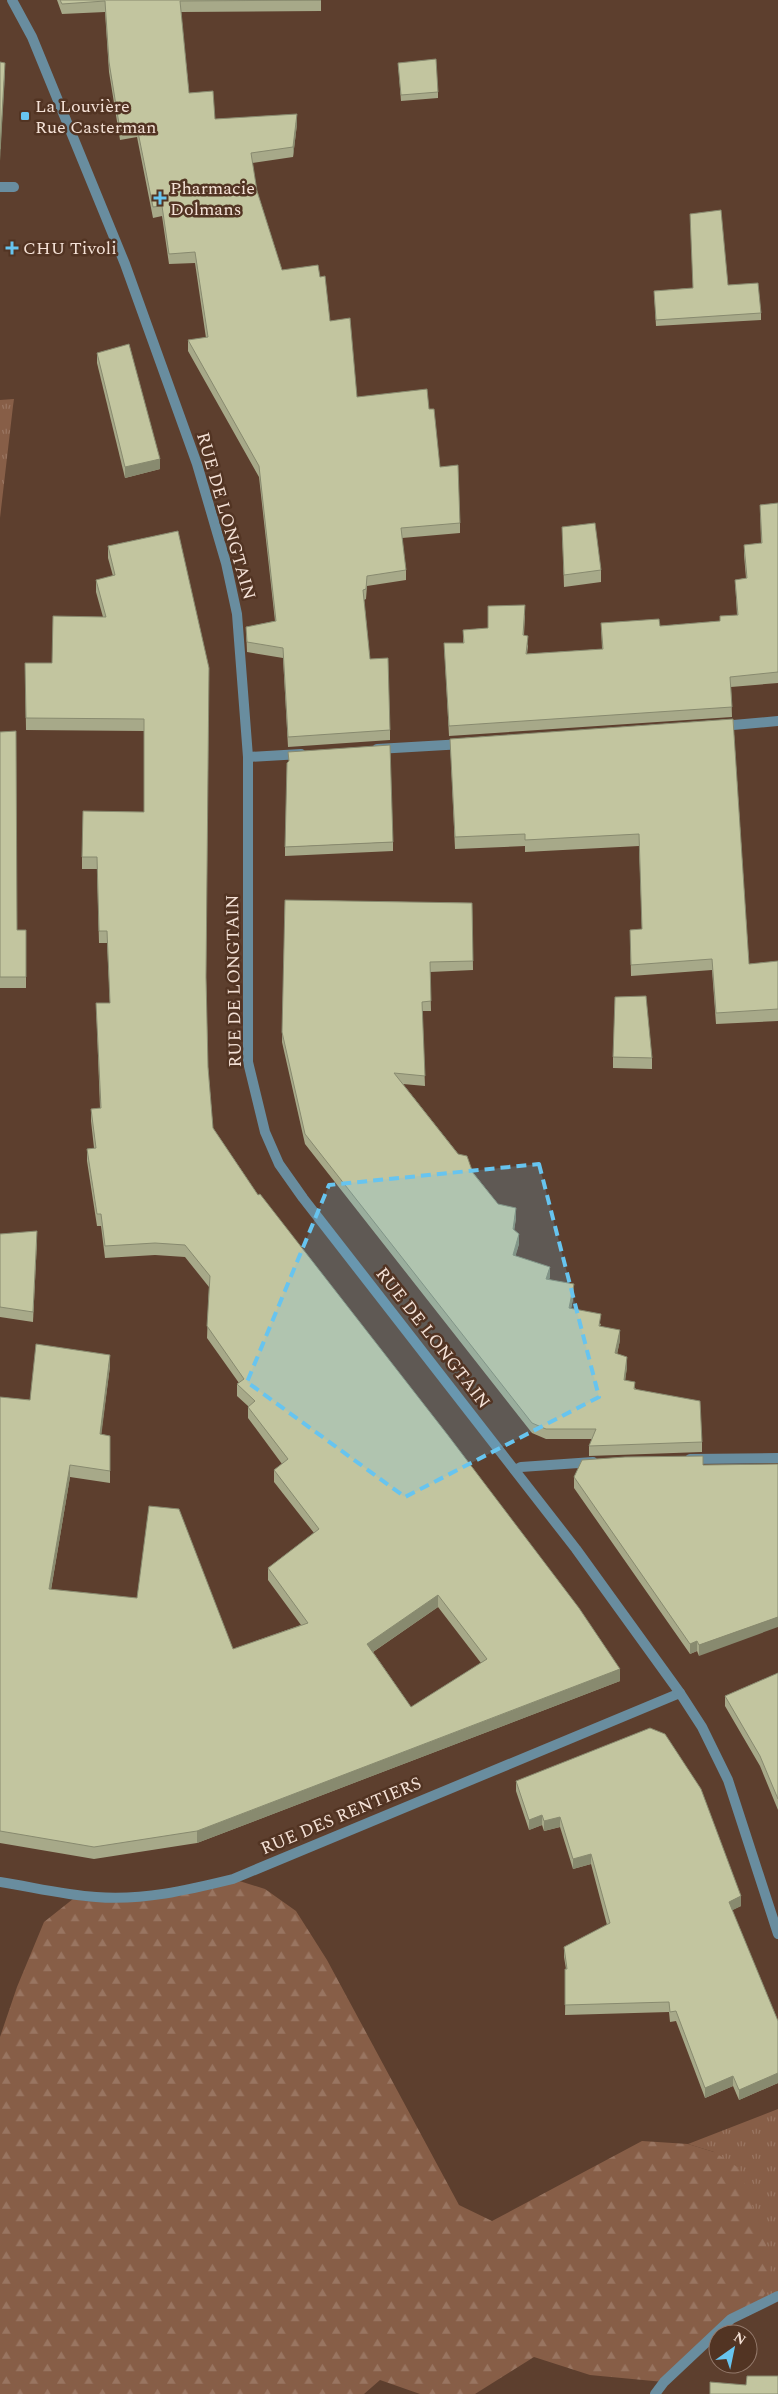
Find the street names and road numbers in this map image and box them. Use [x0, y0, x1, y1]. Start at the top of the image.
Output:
street label: RUE DE LONGTAIN [189, 429, 263, 603]
street label: RUE DE LONGTAIN [219, 894, 249, 1068]
street label: RUE DE LONGTAIN [369, 1261, 497, 1415]
street label: RUE DES RENTIERS [256, 1770, 426, 1862]

